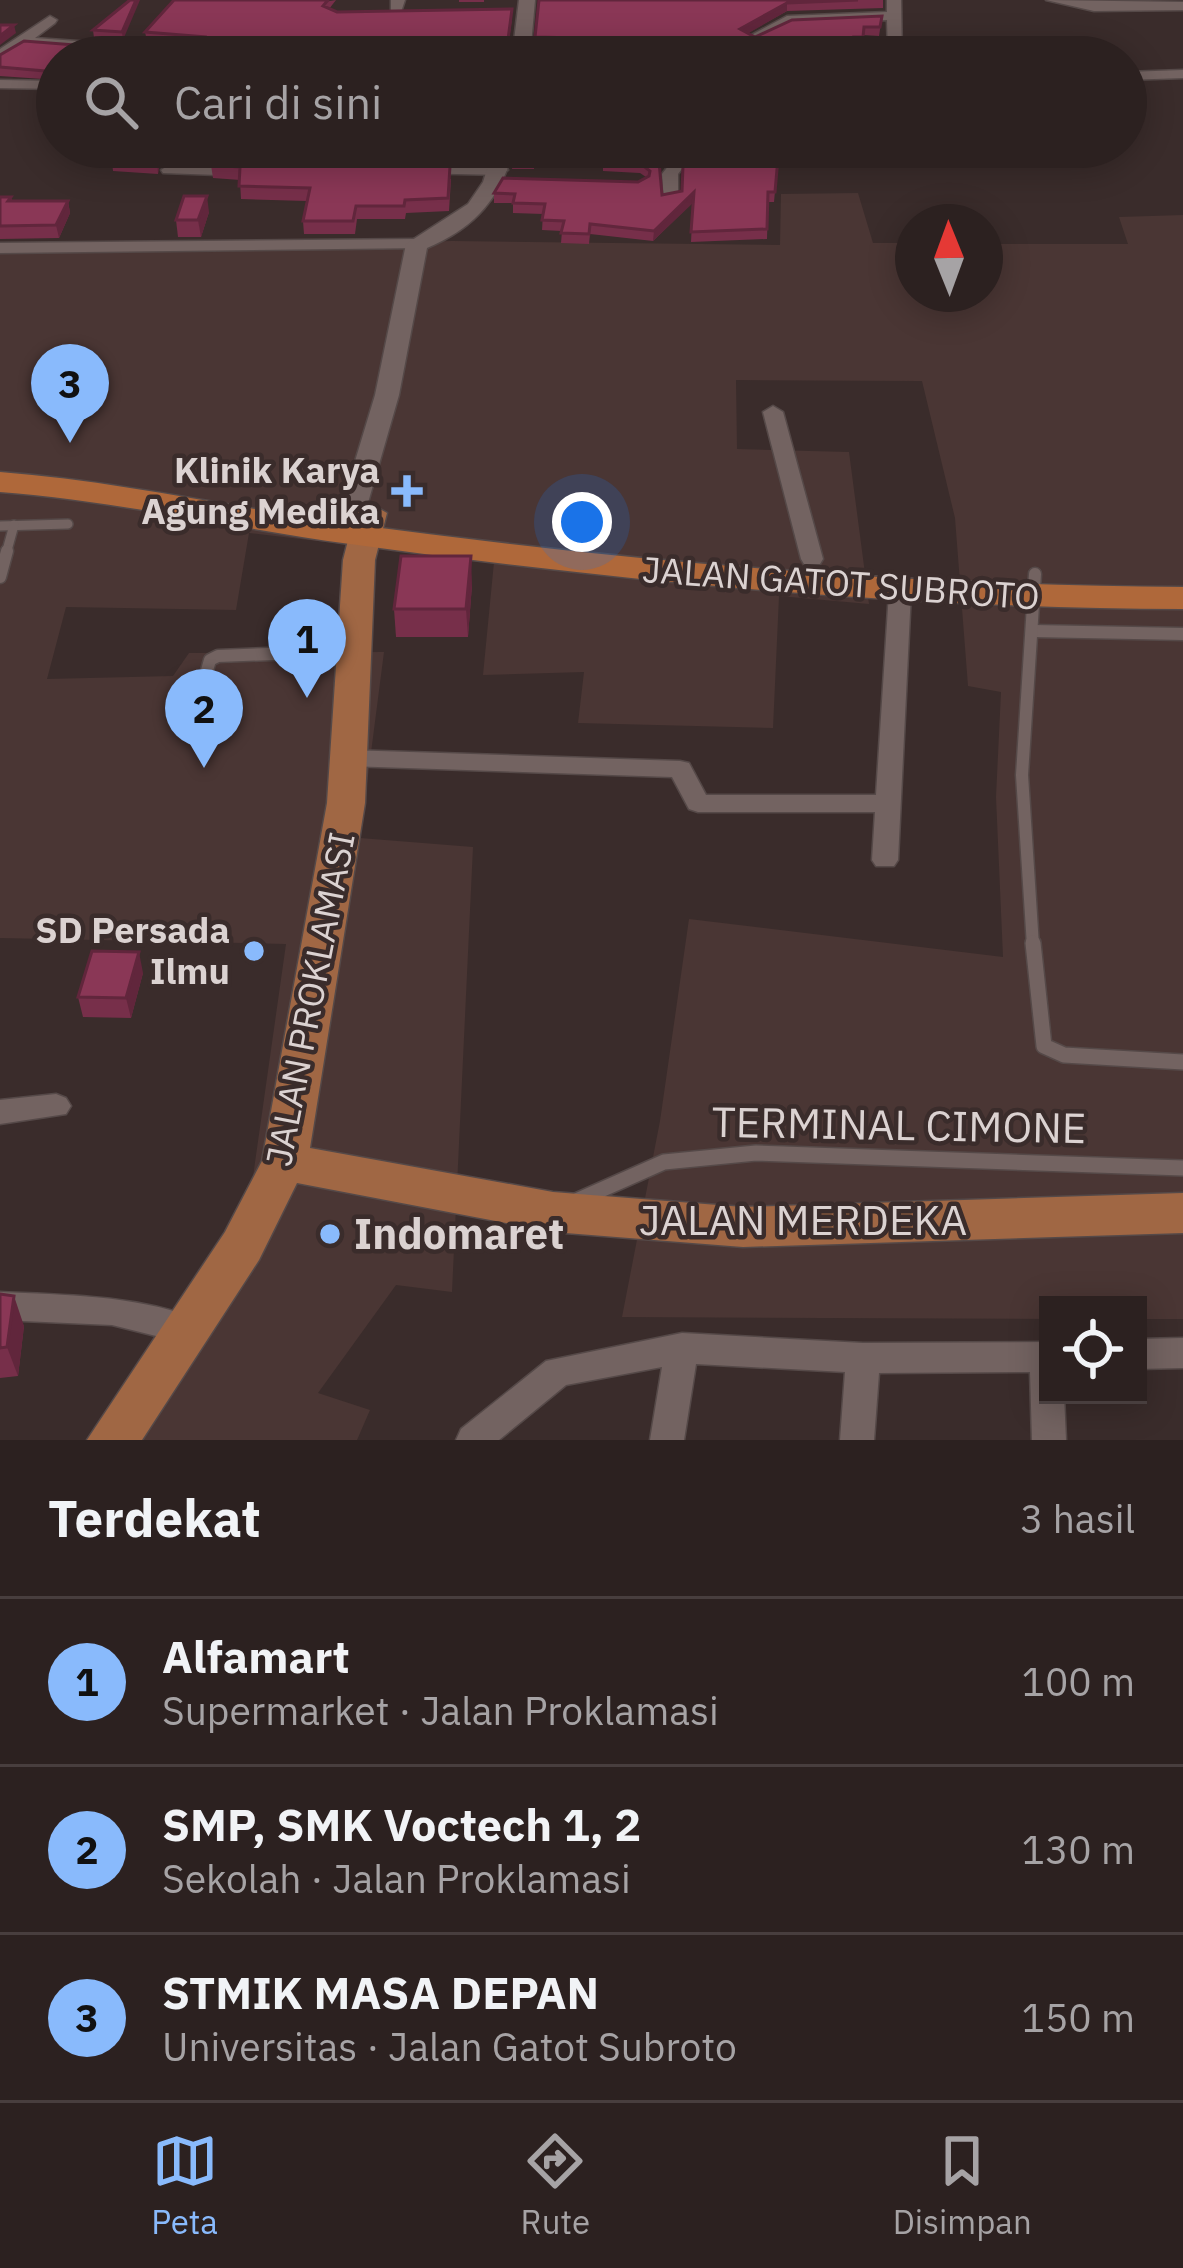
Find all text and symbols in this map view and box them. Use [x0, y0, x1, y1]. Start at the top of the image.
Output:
search box [36, 36, 1147, 168]
icon: search [78, 69, 144, 135]
text: Cari di sini [174, 73, 382, 131]
north arrow [895, 204, 1003, 312]
pin: 3 [31, 344, 109, 443]
place label: Klinik Karya Agung Medika [141, 446, 380, 534]
marker: Klinik Karya Agung Medika [391, 475, 423, 507]
your location [552, 492, 612, 552]
street label: JALAN GATOT SUBROTO [641, 545, 1041, 620]
pin: 1 [268, 599, 346, 698]
pin: 2 [165, 669, 243, 768]
street label: JALAN PROKLAMASI [254, 828, 365, 1170]
place label: SD Persada Ilmu [35, 906, 230, 994]
marker: SD Persada Ilmu [241, 938, 267, 964]
street label: TERMINAL CIMONE [711, 1094, 1087, 1155]
street label: JALAN MERDEKA [639, 1192, 967, 1247]
place label: Indomaret [354, 1206, 564, 1261]
marker: Indomaret [317, 1221, 343, 1247]
map controls [1039, 1296, 1147, 1404]
button: locate [1039, 1296, 1147, 1404]
text: Terdekat [48, 1485, 261, 1551]
text: 3 hasil [1020, 1493, 1135, 1544]
text: Alfamart [162, 1627, 350, 1685]
text: 1 [75, 1656, 99, 1707]
text: 100 m [1022, 1656, 1135, 1707]
text: Supermarket · Jalan Proklamasi [162, 1685, 719, 1736]
text: SMP, SMK Voctech 1, 2 [162, 1795, 641, 1853]
text: 2 [75, 1824, 99, 1875]
text: 130 m [1022, 1824, 1135, 1875]
text: Sekolah · Jalan Proklamasi [162, 1853, 631, 1904]
text: STMIK MASA DEPAN [162, 1963, 599, 2021]
text: 3 [75, 1992, 99, 2043]
text: 150 m [1022, 1992, 1135, 2043]
text: Universitas · Jalan Gatot Subroto [162, 2021, 737, 2072]
tab: Peta [151, 2128, 218, 2243]
tab: Rute [521, 2128, 590, 2243]
tab: Disimpan [893, 2128, 1032, 2243]

